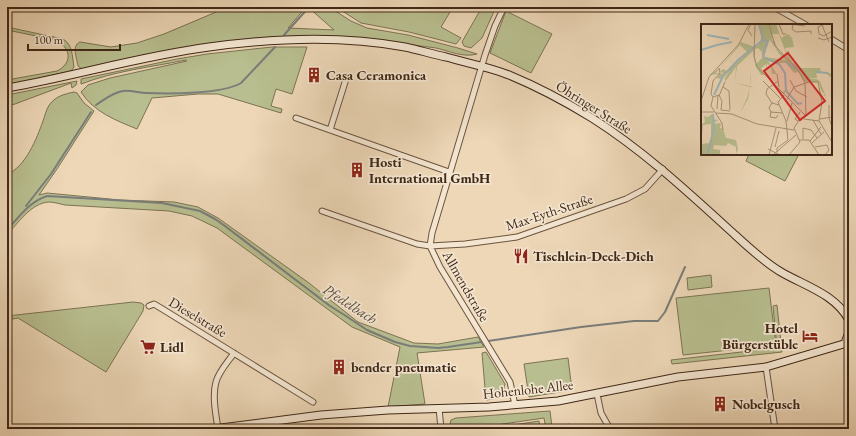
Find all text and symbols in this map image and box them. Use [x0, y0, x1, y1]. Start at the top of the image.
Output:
inset map [701, 24, 832, 155]
scale bar [28, 26, 120, 52]
text: 100 m [34, 32, 64, 48]
building icon: Casa Ceramonica [305, 66, 323, 84]
place label: Casa Ceramonica [326, 66, 427, 84]
street label: Öhringer Straße [553, 77, 636, 138]
place label: Hosti International GmbH [369, 153, 490, 187]
building icon: Hosti International GmbH [348, 161, 366, 179]
street label: Max-Eyth-Straße [503, 189, 595, 235]
street label: Allmendstraße [438, 246, 494, 325]
restaurant icon: Tischlein-Deck-Dich [512, 247, 530, 265]
place label: Tischlein-Deck-Dich [533, 247, 654, 265]
water label: Pfedelbach [320, 279, 382, 328]
street label: Dieselstraße [166, 293, 231, 342]
place label: Hotel Bürgerstüble [722, 319, 798, 353]
hotel icon: Hotel Bürgerstüble [801, 327, 819, 345]
supermarket icon: Lidl [139, 338, 157, 356]
place label: Lidl [160, 338, 184, 356]
building icon: bender pneumatic [330, 358, 348, 376]
place label: bender pneumatic [351, 358, 457, 376]
street label: Hohenlohe Allee [482, 375, 575, 403]
building icon: Nobelgusch [711, 395, 729, 413]
place label: Nobelgusch [732, 395, 800, 413]

